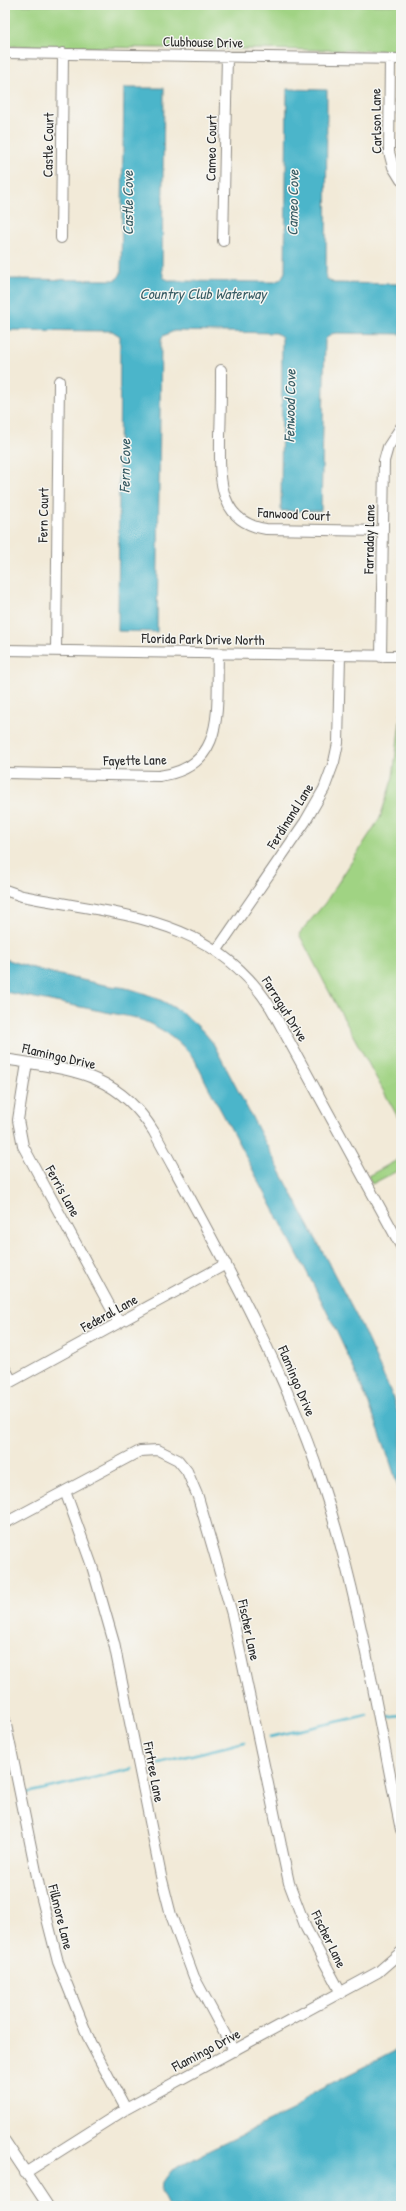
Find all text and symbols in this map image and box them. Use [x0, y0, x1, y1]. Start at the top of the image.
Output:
street label: Clubhouse Drive [163, 31, 244, 52]
street label: Carlson Lane [365, 88, 386, 154]
street label: Castle Court [37, 112, 58, 178]
street label: Cameo Court [200, 115, 221, 181]
water label: Cameo Cove [281, 169, 304, 236]
water label: Castle Cove [117, 170, 138, 235]
water label: Country Club Waterway [140, 283, 268, 304]
water label: Fenwood Cove [278, 368, 301, 443]
water label: Fern Cove [114, 438, 135, 493]
street label: Fern Court [33, 487, 52, 544]
street label: Fanwood Court [256, 502, 331, 525]
street label: Farraday Lane [358, 504, 380, 575]
street label: Florida Park Drive North [141, 628, 265, 649]
street label: Fayette Lane [102, 749, 167, 771]
street label: Ferdinand Lane [261, 779, 318, 853]
street label: Farragut Drive [257, 972, 313, 1046]
street label: Flamingo Drive [19, 1038, 98, 1074]
street label: Ferris Lane [41, 1161, 86, 1220]
street label: Federal Lane [76, 1289, 141, 1336]
street label: Flamingo Drive [273, 1342, 321, 1420]
street label: Fischer Lane [234, 1597, 265, 1663]
street label: Firtree Lane [139, 1739, 170, 1804]
street label: Fillmore Lane [44, 1881, 79, 1952]
street label: Fischer Lane [307, 1906, 352, 1971]
street label: Flamingo Drive [167, 2023, 244, 2077]

